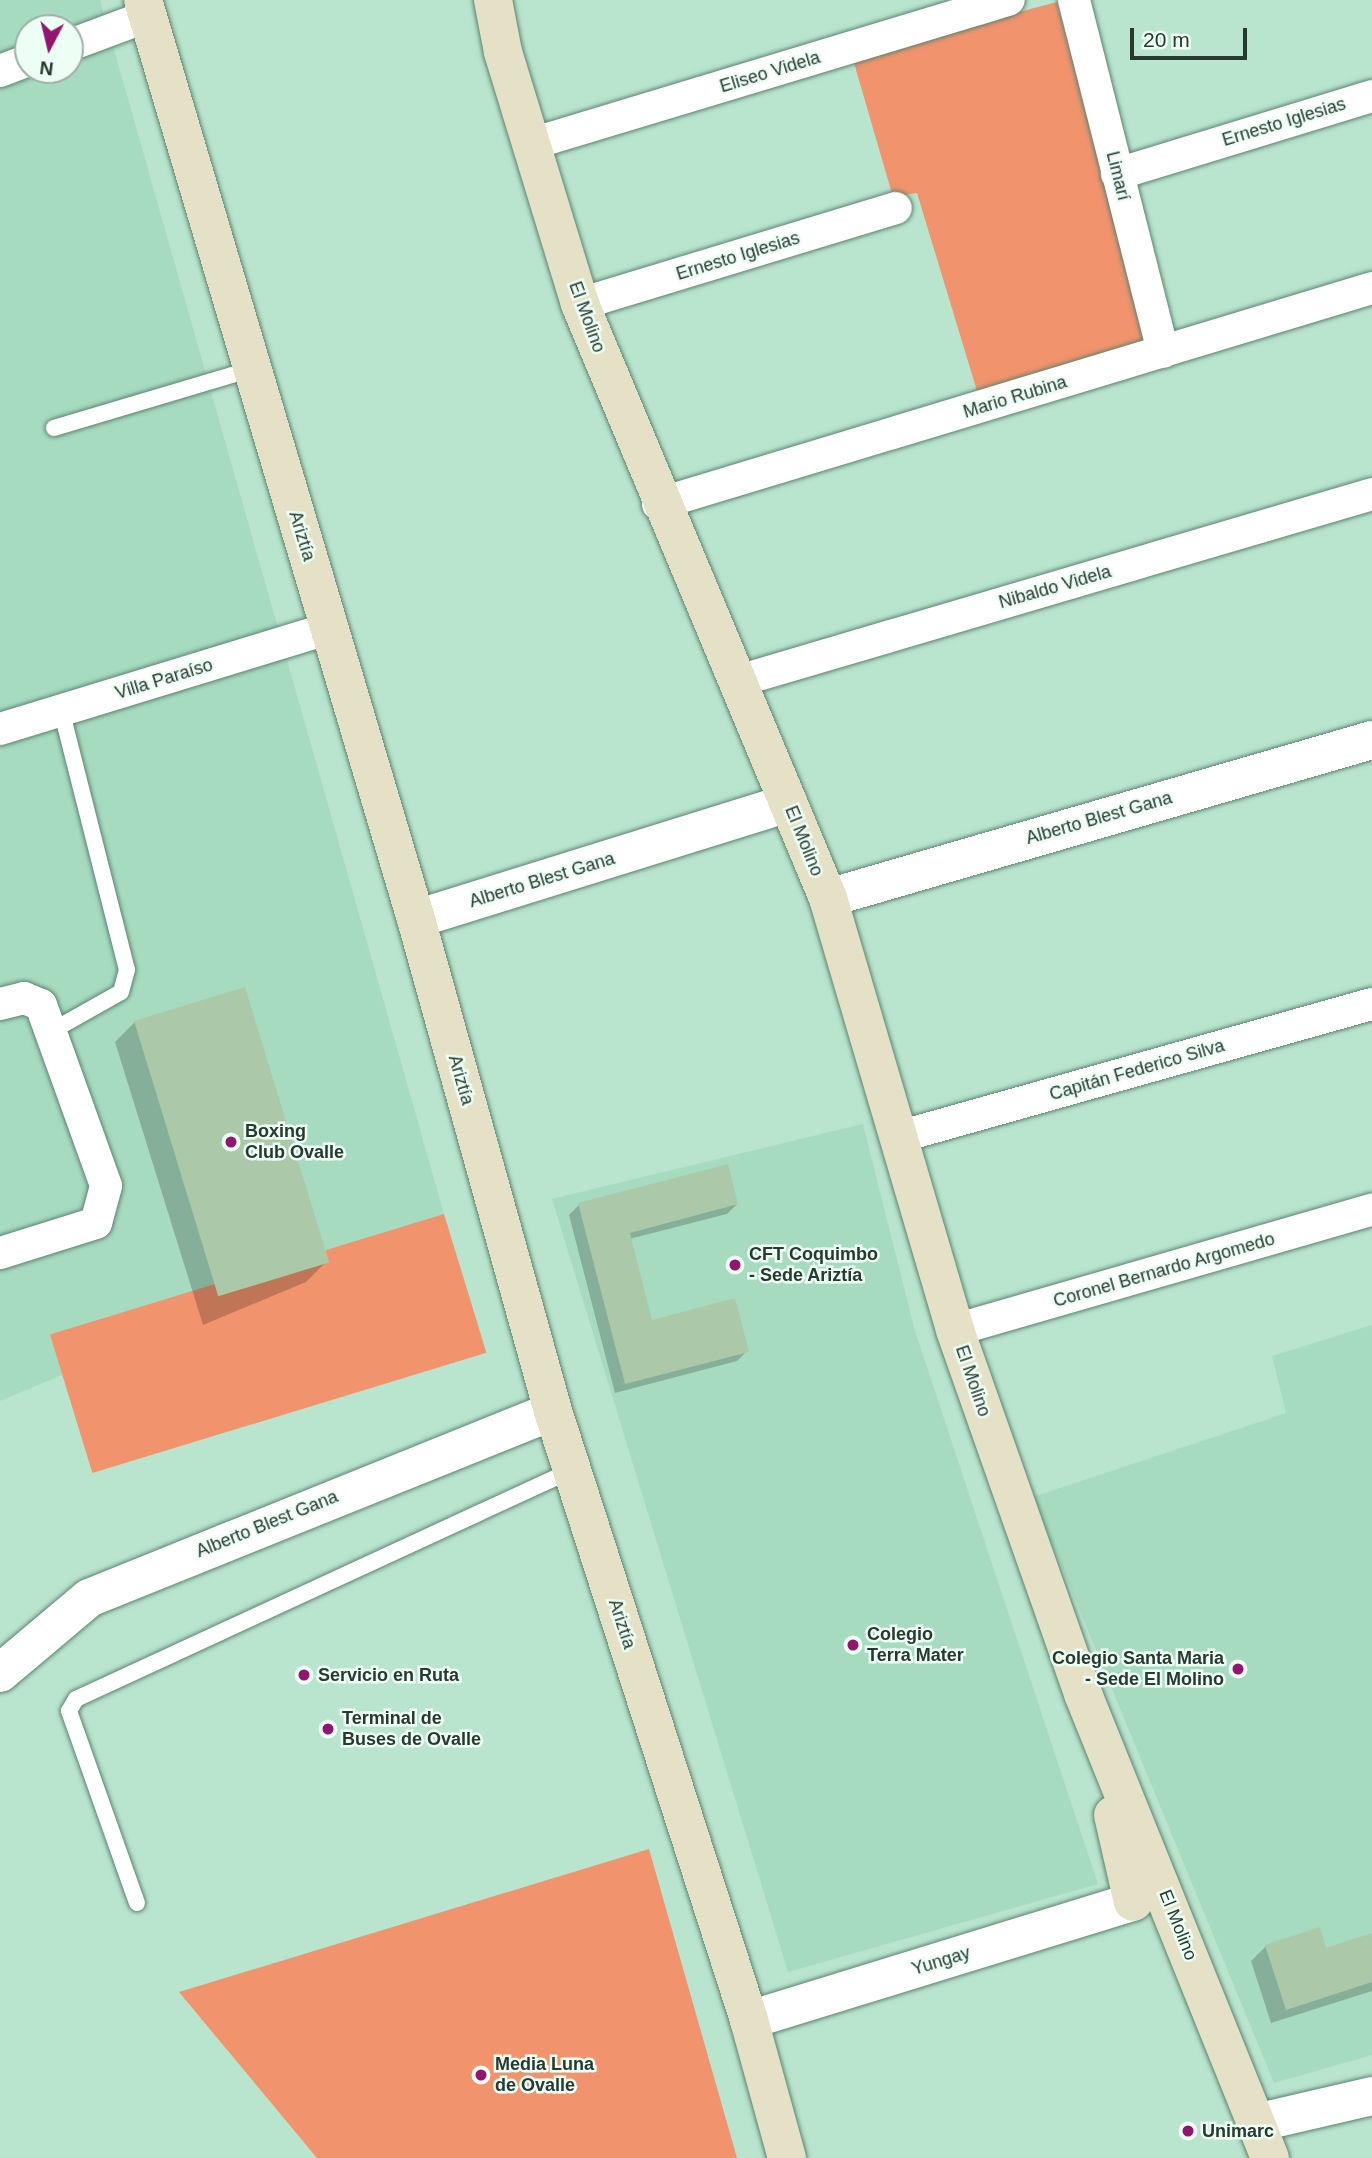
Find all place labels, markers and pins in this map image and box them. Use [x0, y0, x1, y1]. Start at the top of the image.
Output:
place label: Boxing Club Ovalle [245, 1121, 344, 1164]
marker: Boxing Club Ovalle [223, 1134, 239, 1150]
place label: CFT Coquimbo - Sede Ariztía [749, 1244, 878, 1286]
marker: CFT Coquimbo - Sede Ariztía [727, 1257, 743, 1273]
place label: Colegio Terra Mater [867, 1624, 964, 1666]
marker: Colegio Terra Mater [845, 1637, 861, 1653]
place label: Colegio Santa Maria - Sede El Molino [1052, 1648, 1224, 1690]
marker: Colegio Santa Maria - Sede El Molino [1230, 1661, 1246, 1677]
place label: Servicio en Ruta [318, 1664, 459, 1686]
marker: Servicio en Ruta [296, 1667, 312, 1683]
place label: Terminal de Buses de Ovalle [342, 1708, 481, 1750]
marker: Terminal de Buses de Ovalle [320, 1721, 336, 1737]
place label: Media Luna de Ovalle [495, 2054, 594, 2096]
marker: Media Luna de Ovalle [473, 2067, 489, 2083]
place label: Unimarc [1202, 2120, 1274, 2142]
marker: Unimarc [1180, 2123, 1196, 2139]

